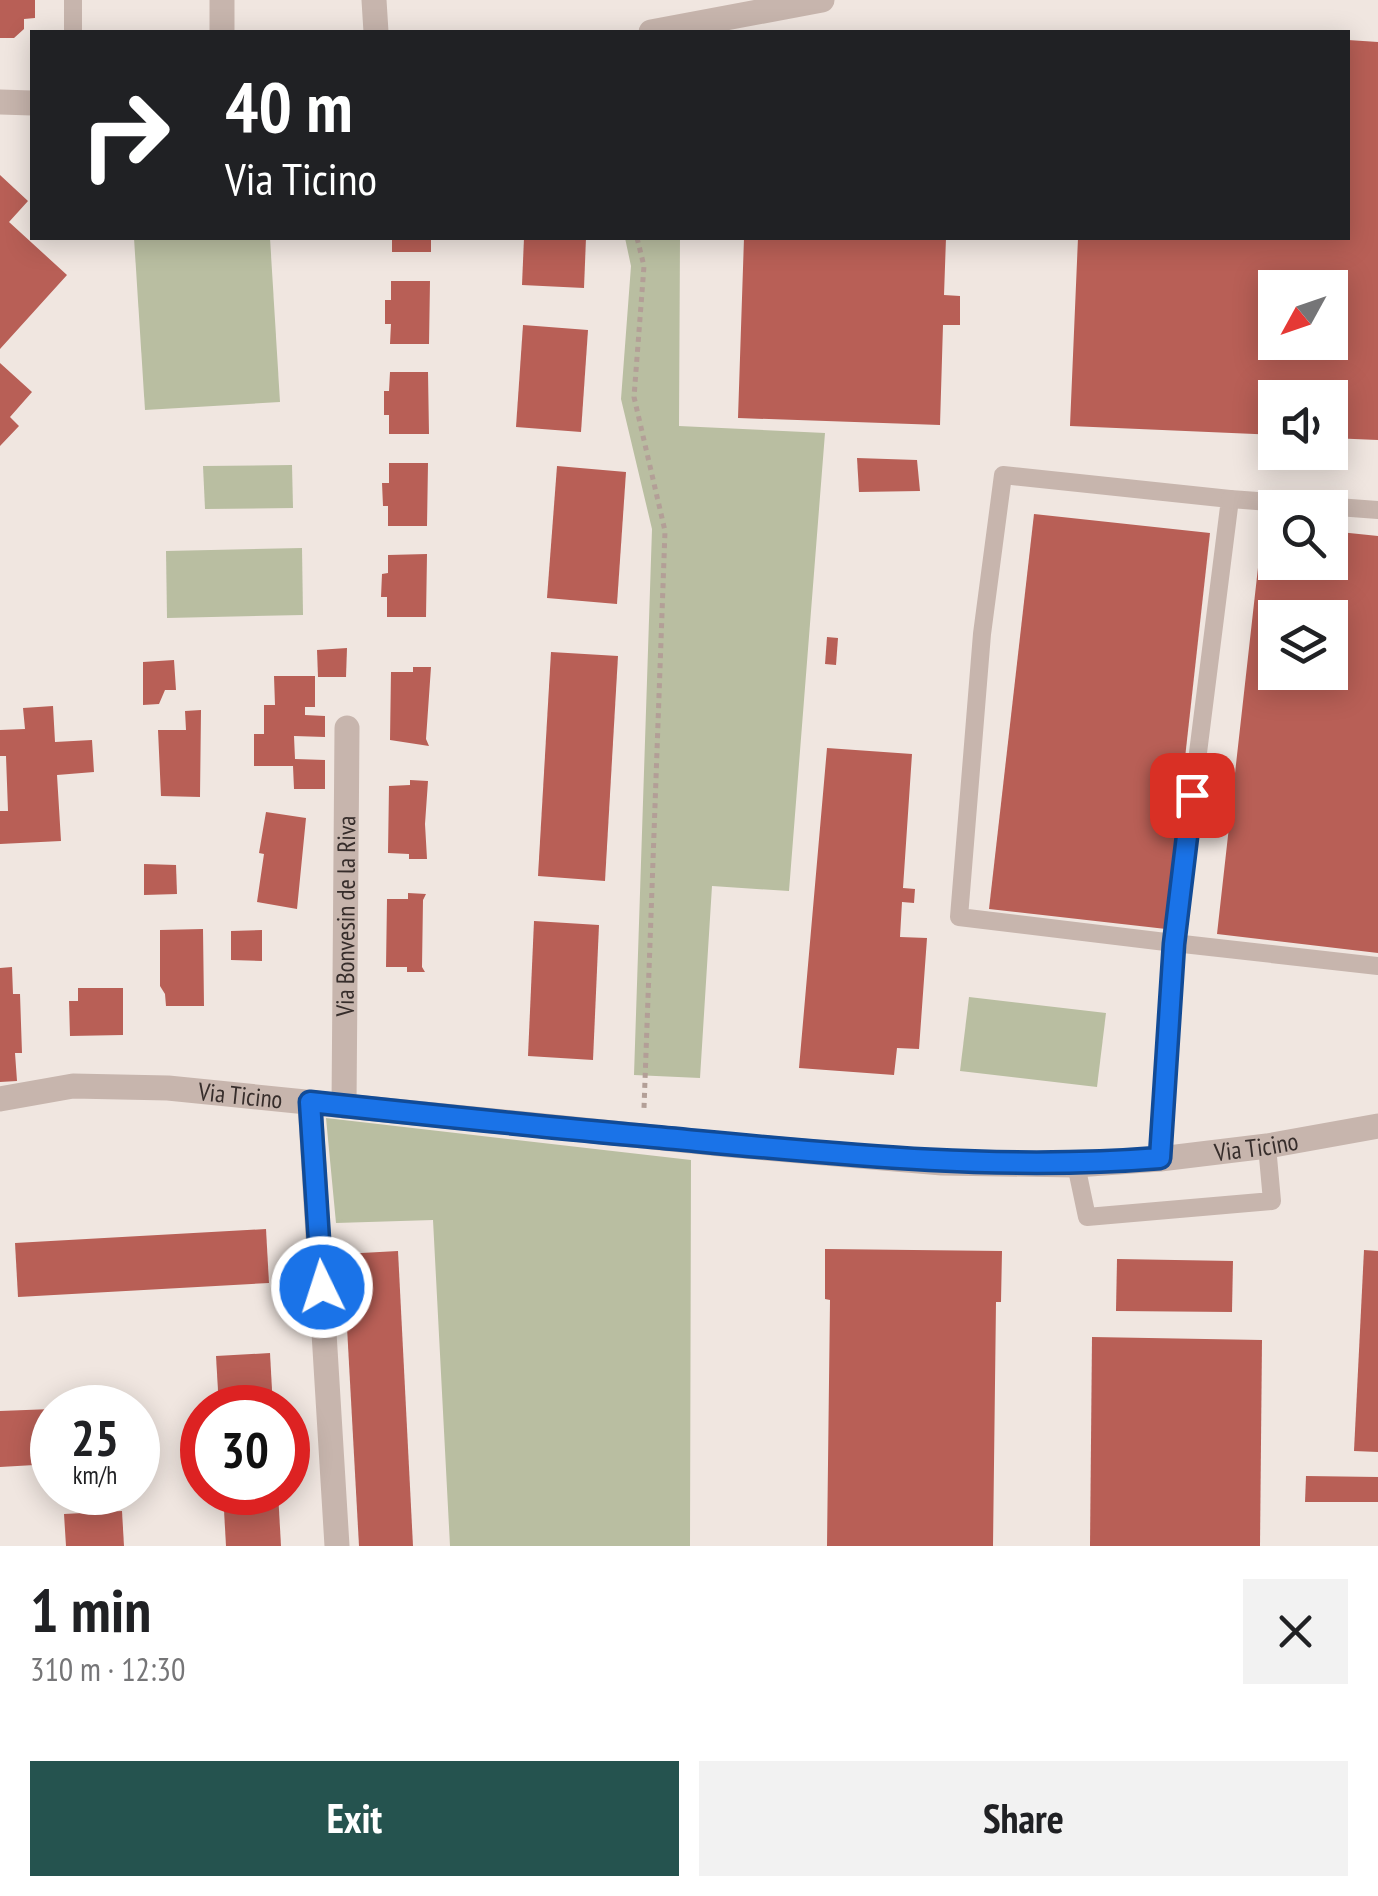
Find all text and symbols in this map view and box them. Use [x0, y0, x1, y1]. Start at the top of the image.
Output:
text: 40 m [225, 61, 353, 151]
icon: right [60, 70, 190, 200]
text: Via Ticino [225, 149, 377, 207]
north arrow [1258, 270, 1348, 360]
map controls [1258, 270, 1348, 690]
button: sound [1258, 380, 1348, 470]
button: search [1258, 490, 1348, 580]
button: layers [1258, 600, 1348, 690]
pin [1150, 753, 1235, 838]
icon: arrive [1165, 768, 1220, 823]
street label: Via Bonvesin de la Riva [329, 815, 362, 1018]
street label: Via Ticino [196, 1075, 284, 1116]
street label: Via Ticino [1211, 1125, 1301, 1168]
position arrow [270, 1235, 374, 1339]
speed limit sign: 30 [180, 1385, 310, 1515]
text: 25 [71, 1405, 119, 1470]
text: km/h [73, 1459, 117, 1491]
text: 1 min [30, 1571, 151, 1649]
button: close [1243, 1579, 1348, 1684]
text: 310 m · 12:30 [30, 1648, 185, 1690]
button: Exit [30, 1761, 679, 1876]
button: Share [699, 1761, 1348, 1876]

